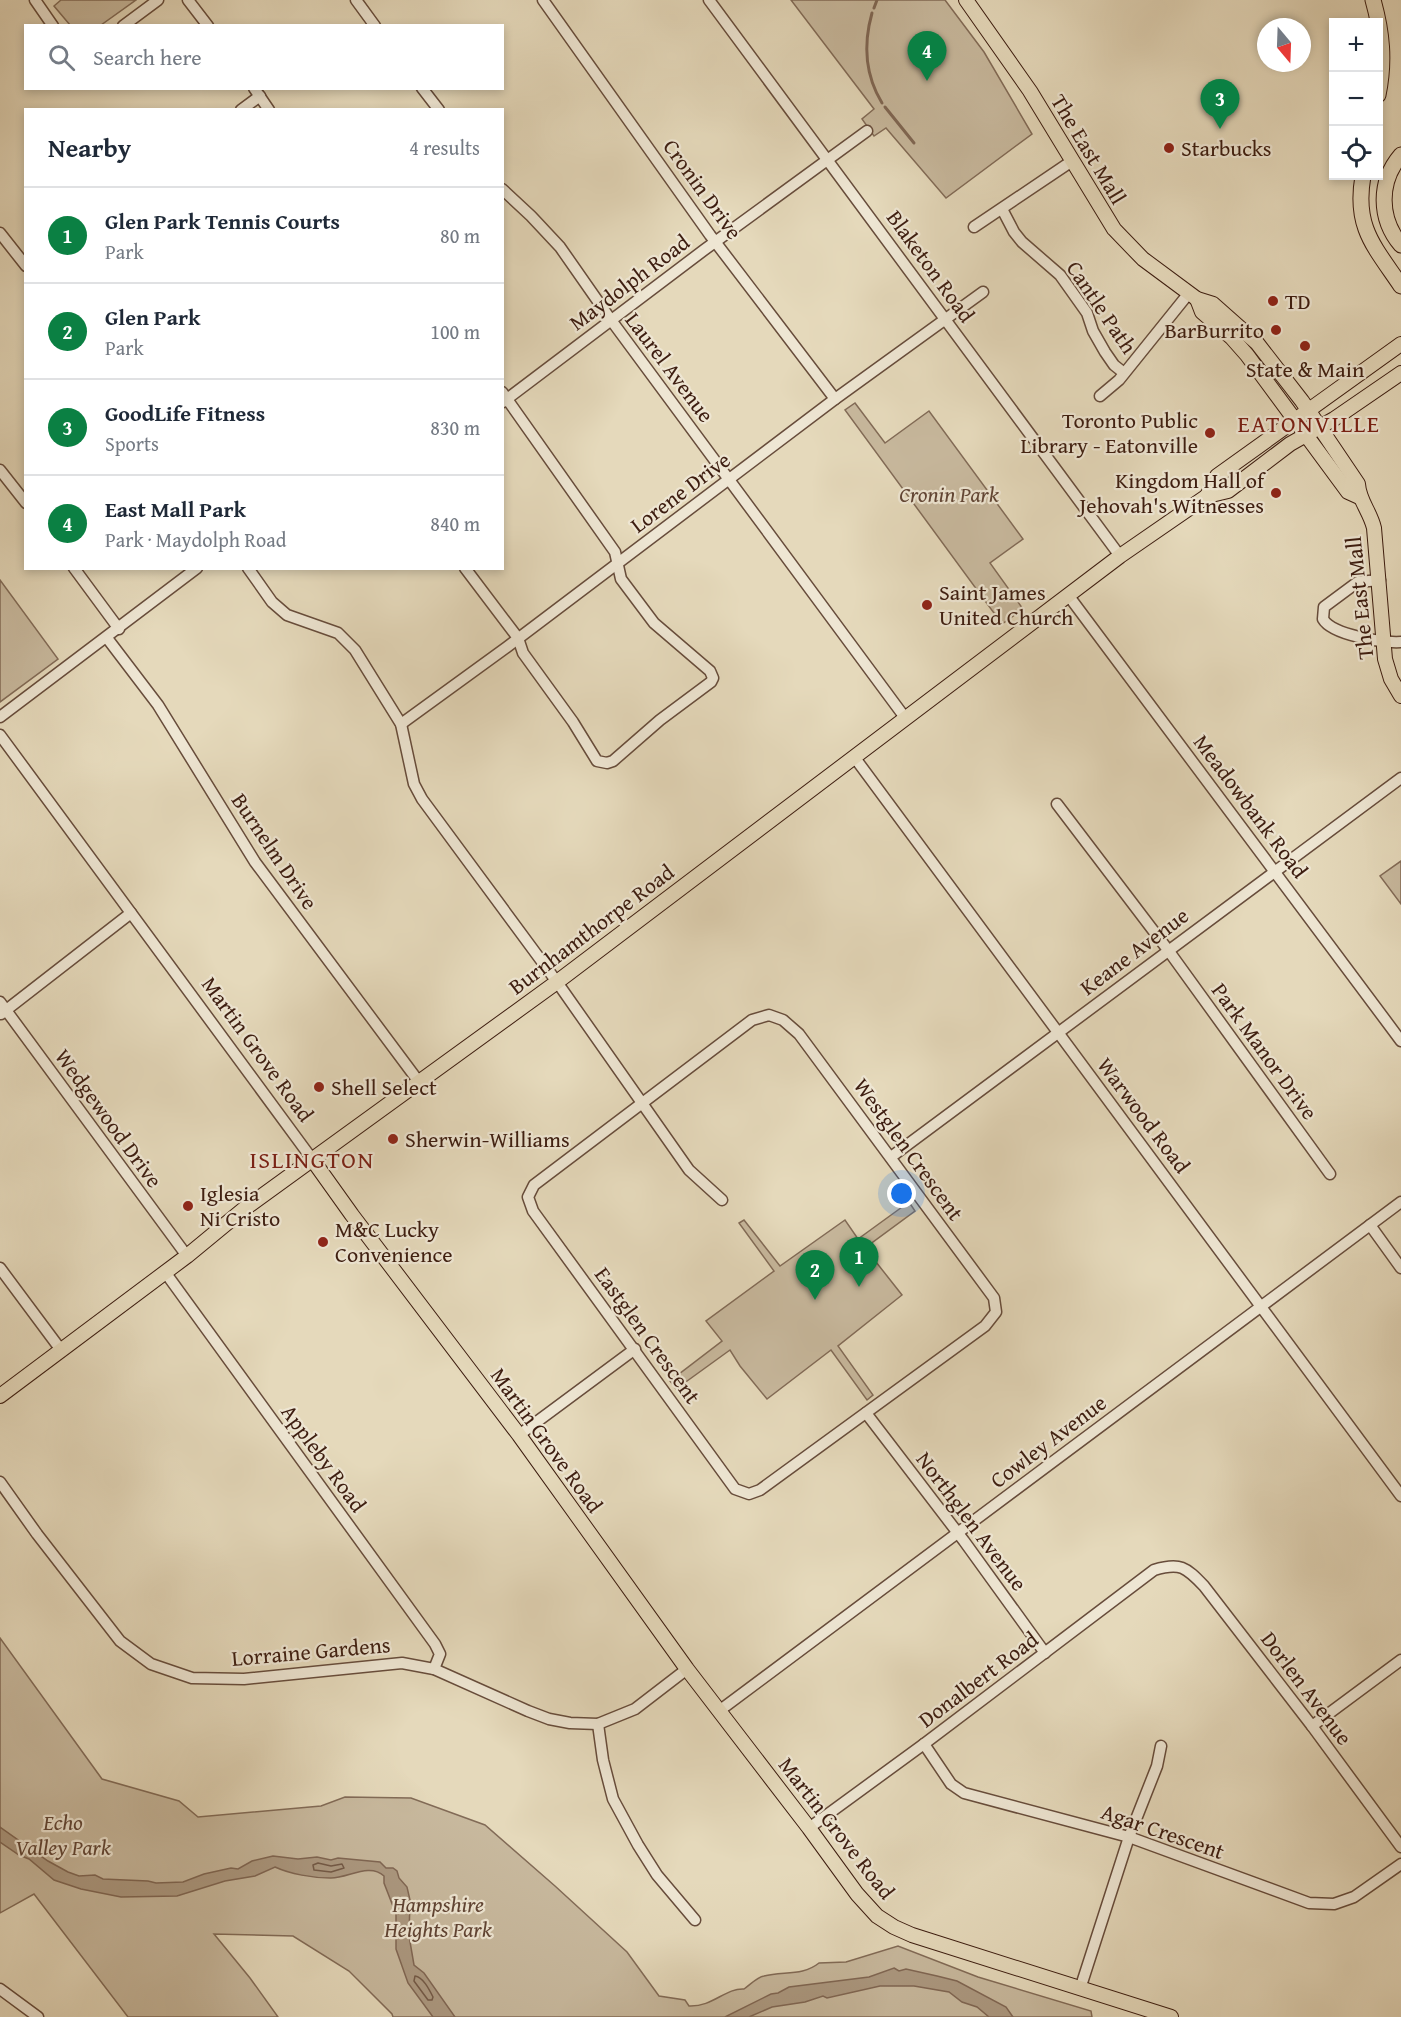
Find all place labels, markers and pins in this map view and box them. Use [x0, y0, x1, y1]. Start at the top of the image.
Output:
pin: 4 [908, 32, 946, 81]
pin: 3 [1200, 80, 1240, 129]
place label: Starbucks [1181, 132, 1272, 164]
marker: Starbucks [1162, 141, 1176, 155]
place label: TD [1285, 285, 1311, 317]
marker: TD [1266, 294, 1280, 308]
place label: BarBurrito [1164, 314, 1264, 346]
marker: BarBurrito [1269, 323, 1283, 337]
marker: State & Main [1298, 339, 1312, 353]
place label: State & Main [1246, 353, 1365, 385]
place label: Toronto Public Library - Eatonville [1021, 404, 1198, 461]
marker: Toronto Public Library - Eatonville [1203, 426, 1217, 440]
place label: Kingdom Hall of Jehovah's Witnesses [1076, 464, 1267, 521]
marker: Kingdom Hall of Jehovah's Witnesses [1269, 486, 1283, 500]
place label: Saint James United Church [939, 576, 1074, 633]
marker: Saint James United Church [920, 598, 934, 612]
place label: Shell Select [331, 1071, 437, 1103]
marker: Shell Select [312, 1080, 326, 1094]
place label: Sherwin-Williams [405, 1123, 570, 1155]
marker: Sherwin-Williams [386, 1132, 400, 1146]
place label: Iglesia Ni Cristo [200, 1177, 280, 1234]
marker: Iglesia Ni Cristo [181, 1199, 195, 1213]
place label: M&C Lucky Convenience [335, 1213, 453, 1270]
marker: M&C Lucky Convenience [316, 1235, 330, 1249]
pin: 1 [840, 1238, 878, 1287]
pin: 2 [796, 1250, 834, 1300]

